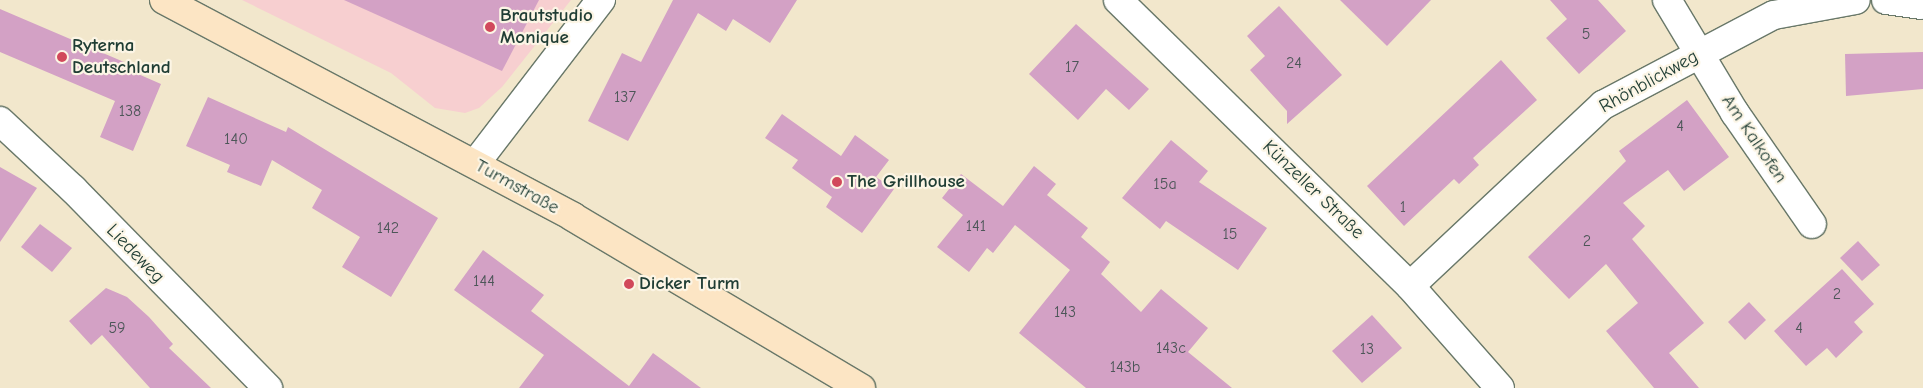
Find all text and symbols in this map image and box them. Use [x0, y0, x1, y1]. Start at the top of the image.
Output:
place label: Brautstudio Monique [500, 5, 593, 49]
marker: Brautstudio Monique [484, 21, 496, 33]
house number: 5 [1582, 24, 1590, 44]
place label: Ryterna Deutschland [72, 35, 171, 79]
street label: Rhönblickweg [1596, 45, 1702, 119]
marker: Ryterna Deutschland [56, 51, 68, 63]
house number: 24 [1286, 53, 1302, 73]
house number: 17 [1065, 57, 1079, 77]
house number: 137 [614, 87, 636, 107]
street label: Am Kalkofen [1716, 91, 1792, 187]
house number: 138 [119, 101, 141, 121]
house number: 4 [1676, 116, 1684, 136]
house number: 140 [224, 129, 248, 149]
street label: Künzeller Straße [1257, 136, 1369, 244]
street label: Turmstraße [471, 155, 563, 219]
place label: The Grillhouse [847, 171, 965, 193]
house number: 15a [1153, 174, 1177, 194]
marker: The Grillhouse [831, 176, 843, 188]
house number: 1 [1400, 197, 1406, 217]
house number: 141 [966, 216, 986, 236]
house number: 142 [377, 218, 399, 238]
street label: Liedeweg [101, 220, 169, 288]
house number: 15 [1222, 224, 1238, 244]
house number: 2 [1583, 231, 1591, 251]
house number: 144 [473, 271, 495, 291]
place label: Dicker Turm [639, 273, 740, 295]
marker: Dicker Turm [623, 278, 635, 290]
house number: 2 [1833, 284, 1841, 304]
house number: 143 [1054, 302, 1076, 322]
house number: 59 [108, 318, 126, 338]
house number: 4 [1795, 318, 1803, 338]
house number: 143c [1156, 338, 1186, 358]
house number: 13 [1360, 339, 1374, 359]
house number: 143b [1110, 357, 1140, 377]

